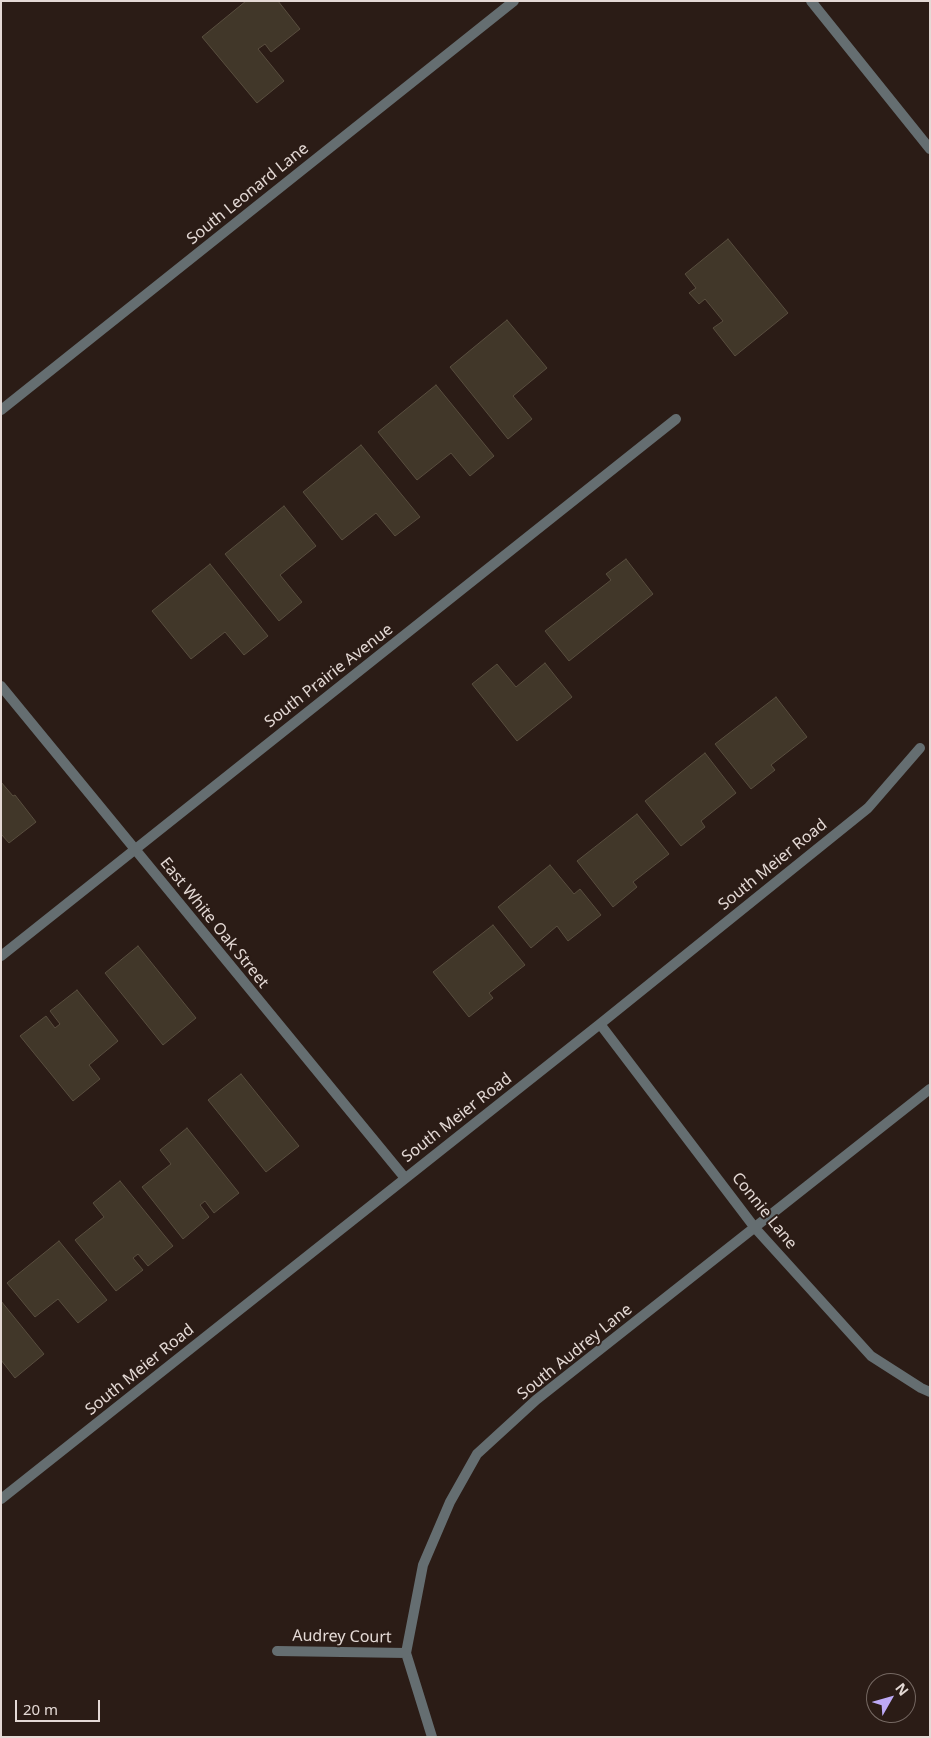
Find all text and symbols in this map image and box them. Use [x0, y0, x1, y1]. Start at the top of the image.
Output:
street label: South Leonard Lane [183, 139, 313, 249]
street label: South Prairie Avenue [261, 620, 397, 732]
street label: South Meier Road [715, 815, 831, 915]
street label: East White Oak Street [156, 854, 272, 992]
street label: South Meier Road [398, 1069, 516, 1167]
street label: Connie Lane [727, 1169, 801, 1253]
street label: South Audrey Lane [514, 1300, 636, 1404]
street label: South Meier Road [82, 1320, 198, 1420]
street label: Audrey Court [292, 1627, 392, 1647]
north arrow [866, 1673, 916, 1723]
text: N [891, 1679, 913, 1699]
scale bar [18, 1690, 102, 1722]
text: 20 m [23, 1699, 58, 1719]

